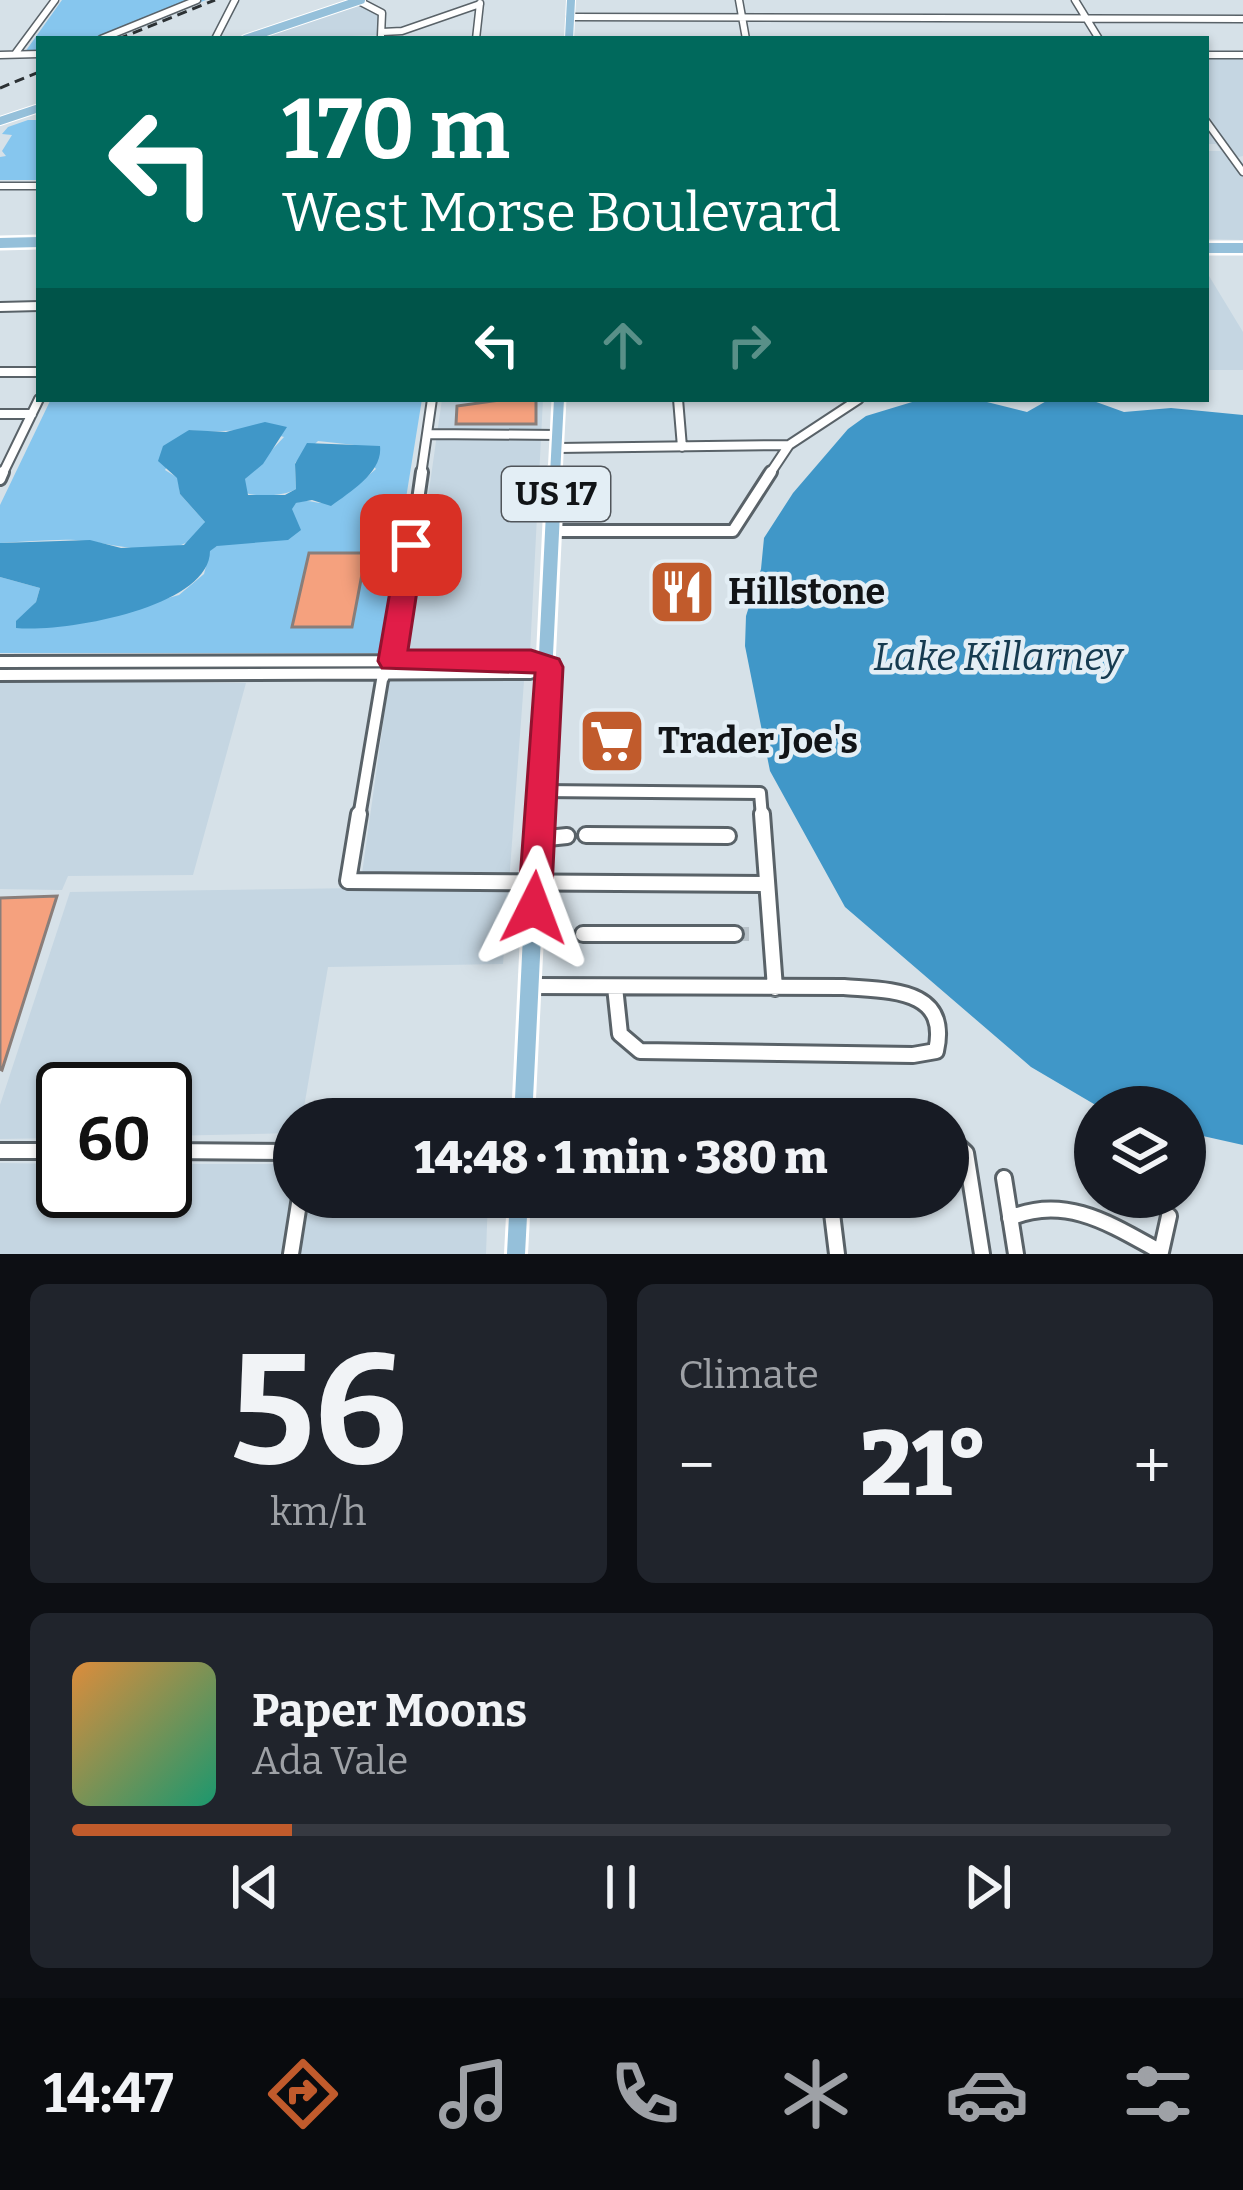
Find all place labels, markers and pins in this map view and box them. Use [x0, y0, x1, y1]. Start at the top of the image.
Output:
pin [360, 494, 462, 596]
restaurant icon: Hillstone [647, 557, 717, 627]
place label: Hillstone [728, 570, 885, 614]
supermarket icon: Trader Joe's [577, 706, 647, 776]
place label: Trader Joe's [658, 719, 858, 763]

